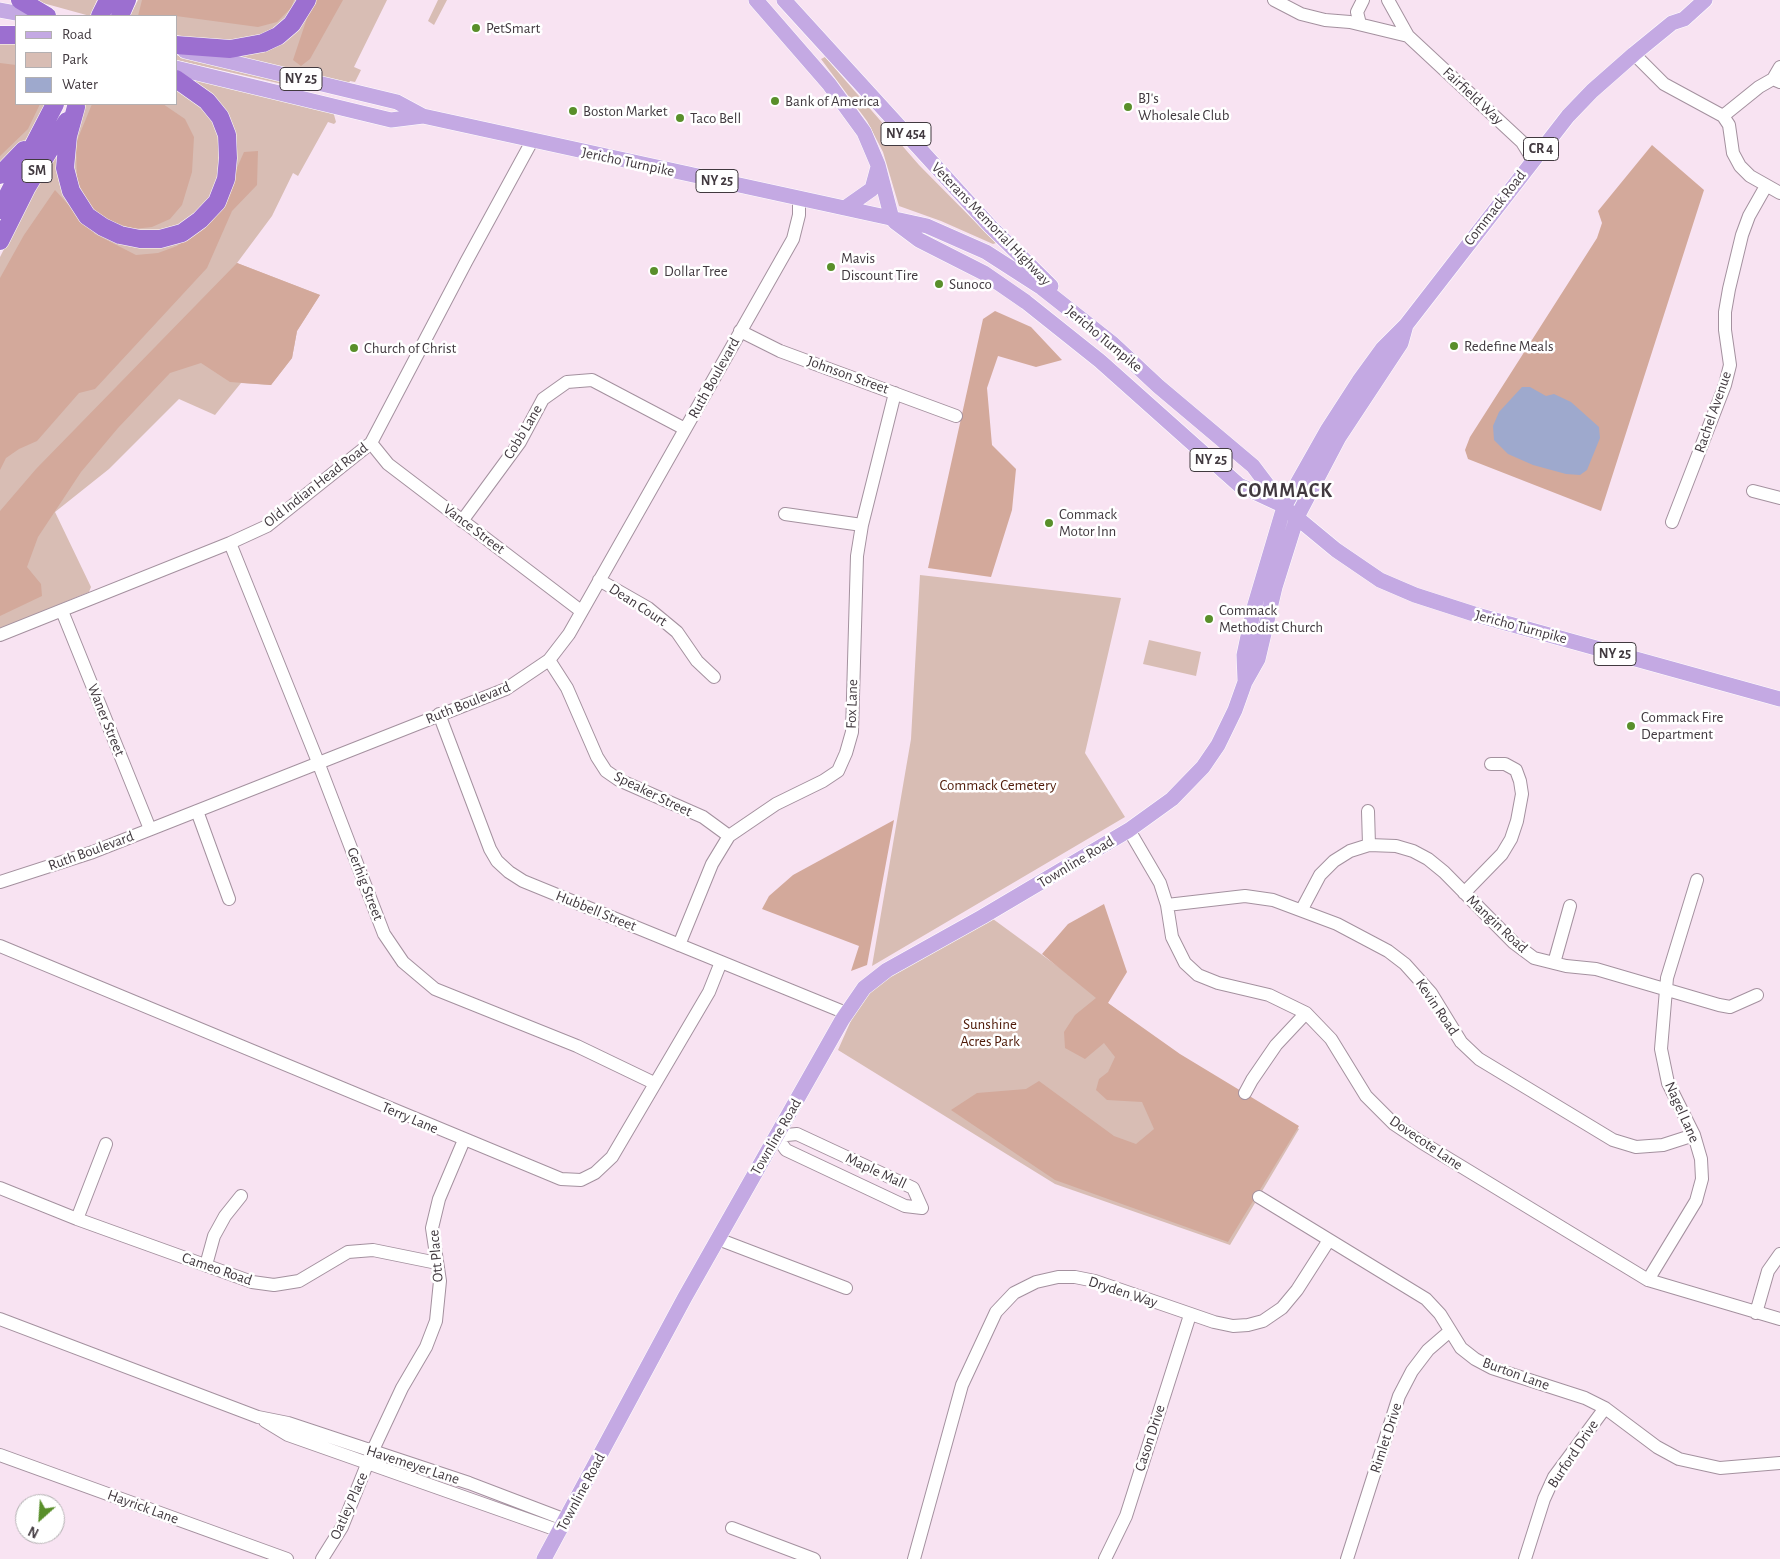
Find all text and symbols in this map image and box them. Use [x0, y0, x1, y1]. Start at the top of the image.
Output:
legend [15, 15, 178, 105]
place label: PetSmart [486, 19, 540, 37]
marker: PetSmart [470, 22, 482, 34]
text: Road [62, 27, 92, 42]
text: Park [62, 52, 88, 67]
street label: Fairfield Way [1439, 63, 1507, 129]
road number: NY 25 [280, 68, 322, 90]
text: Water [62, 77, 98, 92]
place label: BJ's Wholesale Club [1138, 89, 1229, 124]
place label: Bank of America [785, 92, 879, 110]
marker: Bank of America [769, 95, 781, 107]
marker: BJ's Wholesale Club [1122, 101, 1134, 113]
place label: Boston Market [583, 102, 667, 120]
marker: Boston Market [567, 105, 579, 117]
place label: Taco Bell [690, 109, 741, 127]
marker: Taco Bell [674, 112, 686, 124]
road number: NY 454 [881, 122, 931, 146]
road number: CR 4 [1524, 138, 1558, 160]
street label: Jericho Turnpike [580, 143, 676, 181]
street label: Veterans Memorial Highway [927, 159, 1055, 289]
road number: SM [22, 160, 52, 182]
street label: Commack Road [1460, 167, 1530, 249]
road number: NY 25 [696, 170, 738, 192]
place label: Mavis Discount Tire [841, 249, 918, 284]
marker: Mavis Discount Tire [825, 261, 837, 273]
place label: Dollar Tree [664, 262, 728, 280]
marker: Dollar Tree [648, 265, 660, 277]
place label: Sunoco [949, 275, 992, 293]
marker: Sunoco [933, 278, 945, 290]
street label: Jericho Turnpike [1062, 302, 1146, 376]
street label: Ruth Boulevard [684, 334, 744, 422]
place label: Redefine Meals [1464, 337, 1553, 355]
place label: Church of Christ [364, 339, 456, 357]
marker: Redefine Meals [1448, 340, 1460, 352]
marker: Church of Christ [348, 342, 360, 354]
street label: Johnson Street [805, 352, 891, 398]
street label: Rachel Avenue [1691, 369, 1735, 455]
street label: Cobb Lane [500, 401, 546, 463]
street label: Old Indian Head Road [260, 439, 372, 531]
road number: NY 25 [1190, 448, 1232, 472]
district label: COMMACK [1236, 479, 1334, 503]
street label: Vance Street [440, 500, 508, 558]
place label: Commack Motor Inn [1059, 505, 1117, 540]
marker: Commack Motor Inn [1043, 517, 1055, 529]
street label: Dean Court [606, 580, 670, 630]
place label: Commack Methodist Church [1219, 601, 1323, 636]
street label: Jericho Turnpike [1473, 606, 1569, 648]
marker: Commack Methodist Church [1203, 613, 1215, 625]
road number: NY 25 [1594, 642, 1636, 666]
street label: Ruth Boulevard [423, 678, 513, 728]
street label: Fox Lane [842, 679, 862, 729]
street label: Waner Street [83, 681, 129, 759]
place label: Commack Fire Department [1641, 708, 1723, 743]
marker: Commack Fire Department [1625, 720, 1637, 732]
street label: Speaker Street [611, 767, 695, 821]
park label: Commack Cemetery [940, 776, 1056, 794]
street label: Ruth Boulevard [46, 827, 136, 875]
street label: Townline Road [1035, 832, 1117, 892]
street label: Gerhig Street [343, 845, 387, 923]
street label: Hubbell Street [553, 887, 639, 935]
street label: Mangin Road [1463, 891, 1531, 957]
street label: Kevin Road [1411, 975, 1463, 1039]
park label: Sunshine Acres Park [960, 1015, 1020, 1050]
street label: Nagel Lane [1661, 1079, 1703, 1145]
street label: Townline Road [747, 1095, 805, 1179]
street label: Terry Lane [379, 1098, 441, 1138]
street label: Dovecote Lane [1386, 1112, 1466, 1174]
street label: Maple Mall [843, 1149, 909, 1193]
street label: Ott Place [425, 1229, 447, 1283]
street label: Cameo Road [179, 1249, 255, 1289]
street label: Dryden Way [1086, 1272, 1160, 1312]
street label: Burton Lane [1480, 1354, 1552, 1394]
street label: Rimlet Drive [1366, 1400, 1406, 1476]
street label: Cason Drive [1131, 1402, 1169, 1474]
street label: Burford Drive [1544, 1417, 1602, 1491]
street label: Havemeyer Lane [364, 1441, 462, 1489]
street label: Townline Road [553, 1450, 609, 1534]
street label: Oatley Place [326, 1470, 372, 1542]
street label: Hayrick Lane [105, 1486, 181, 1528]
north arrow [15, 1494, 65, 1544]
text: N [26, 1523, 41, 1540]

